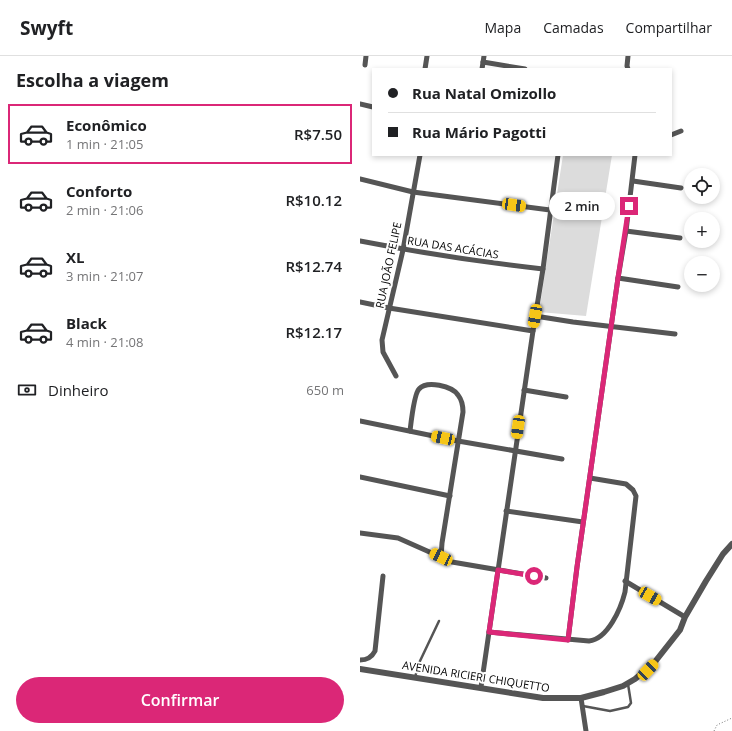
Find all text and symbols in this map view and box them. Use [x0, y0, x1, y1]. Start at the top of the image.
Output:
text: Swyft [20, 15, 73, 41]
text: Mapa [485, 18, 521, 37]
text: Camadas [543, 18, 604, 37]
text: Compartilhar [626, 18, 712, 37]
text: Escolha a viagem [16, 68, 169, 92]
text: Rua Natal Omizollo [412, 83, 556, 103]
text: Econômico [66, 115, 147, 135]
icon: car [18, 116, 54, 152]
text: Rua Mário Pagotti [412, 122, 546, 142]
text: R$7.50 [294, 124, 342, 144]
text: 1 min · 21:05 [66, 135, 143, 153]
map controls [684, 168, 720, 292]
button: locate [684, 168, 720, 204]
text: Conforto [66, 181, 132, 201]
icon: car [18, 182, 54, 218]
text: R$10.12 [285, 190, 342, 210]
callout: 2 min [549, 192, 615, 220]
car [501, 197, 527, 213]
text: 2 min [564, 197, 600, 215]
route end [620, 197, 638, 215]
text: 2 min · 21:06 [66, 201, 143, 219]
button: + [684, 212, 720, 248]
street label: RUA JOÃO FELIPE [372, 220, 404, 310]
street label: RUA DAS ACÁCIAS [406, 232, 500, 262]
text: XL [66, 247, 84, 267]
icon: car [18, 248, 54, 284]
text: R$12.74 [285, 256, 342, 276]
button: − [684, 256, 720, 292]
text: 3 min · 21:07 [66, 267, 143, 285]
car [527, 303, 543, 329]
text: Black [66, 313, 107, 333]
icon: car [18, 314, 54, 350]
text: R$12.17 [285, 322, 342, 342]
text: 4 min · 21:08 [66, 333, 143, 351]
icon: cash [16, 379, 38, 401]
text: Dinheiro [48, 380, 108, 400]
text: 650 m [306, 381, 344, 399]
car [510, 414, 526, 440]
car [430, 430, 456, 446]
car [428, 546, 454, 568]
route start [525, 567, 543, 585]
car [637, 585, 663, 607]
street label: AVENIDA RICIERI CHIQUETTO [401, 657, 551, 695]
car [635, 657, 661, 683]
button: Confirmar [16, 677, 344, 723]

